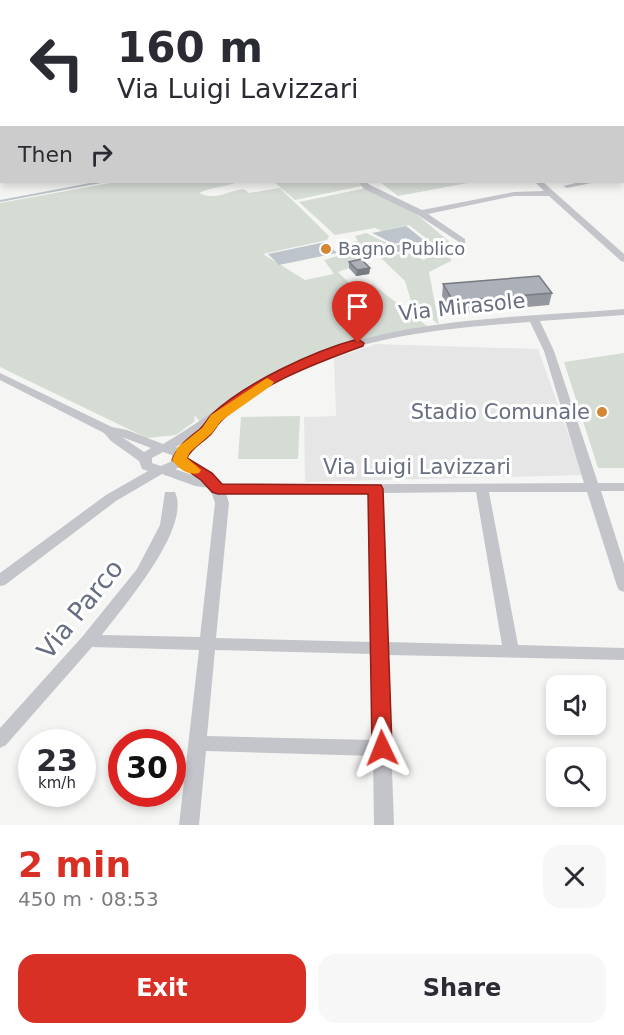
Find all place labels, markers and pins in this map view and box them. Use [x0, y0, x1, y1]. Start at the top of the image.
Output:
place label: Bagno Publico [338, 238, 465, 259]
marker: Bagno Publico [319, 242, 333, 256]
pin [332, 281, 383, 343]
place label: Stadio Comunale [411, 400, 590, 424]
marker: Stadio Comunale [595, 405, 609, 419]

